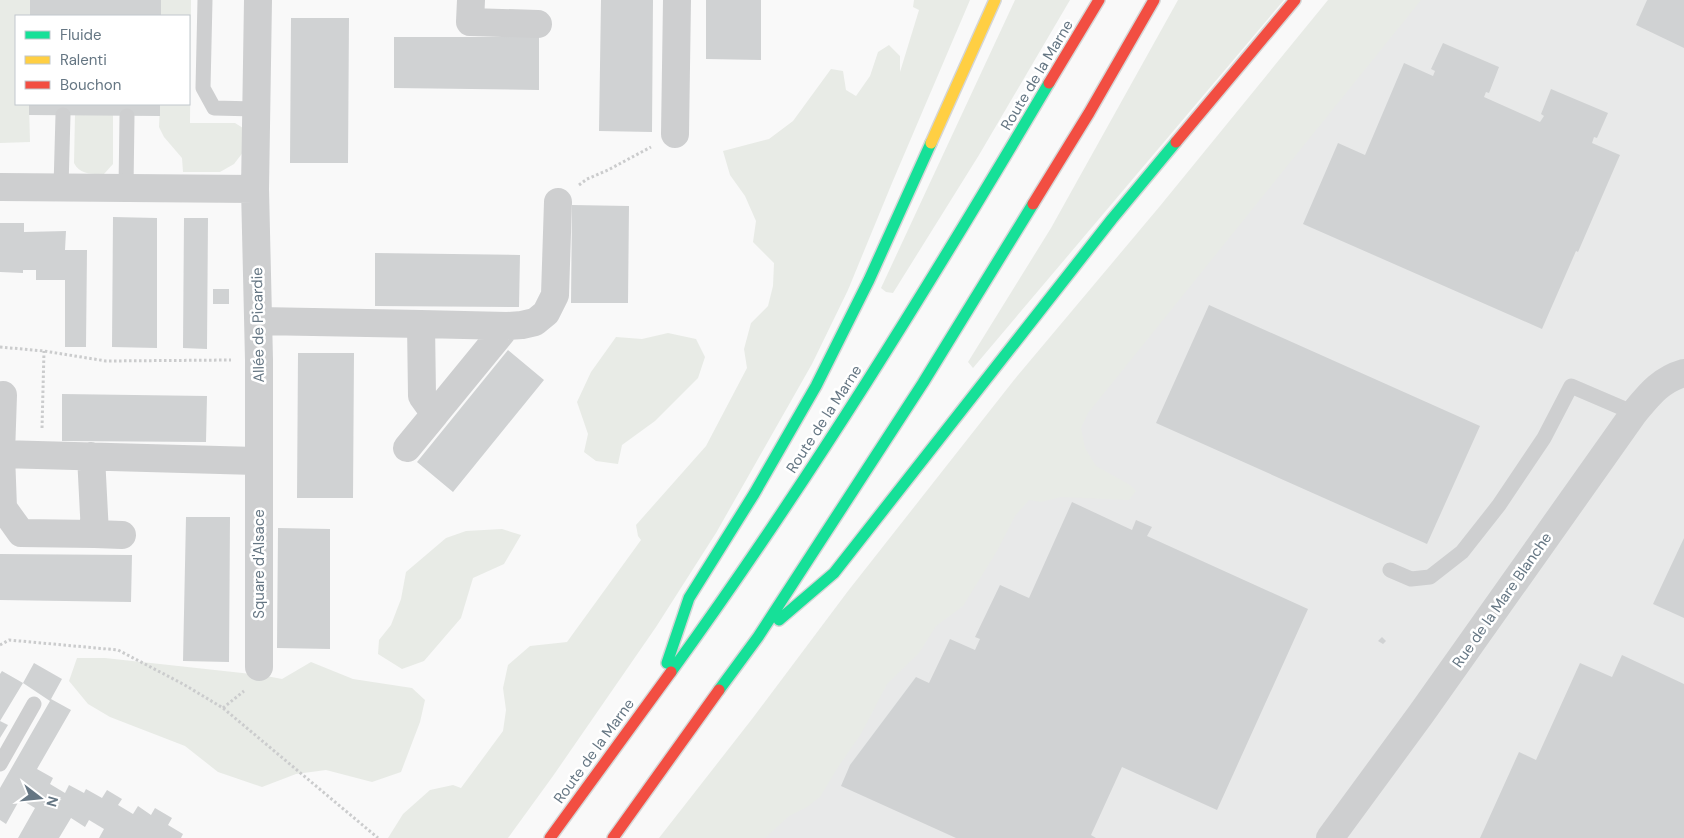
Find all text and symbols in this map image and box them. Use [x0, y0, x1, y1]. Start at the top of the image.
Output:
legend [15, 15, 190, 105]
street label: Route de la Marne [996, 16, 1078, 134]
text: Fluide [60, 25, 102, 45]
text: Ralenti [60, 50, 107, 70]
text: Bouchon [60, 75, 121, 95]
street label: Allée de Picardie [247, 267, 269, 383]
street label: Route de la Marne [782, 361, 866, 477]
street label: Square d'Alsace [249, 509, 269, 619]
street label: Rue de la Mare Blanche [1448, 528, 1556, 672]
street label: Route de la Marne [549, 695, 639, 807]
north arrow [15, 773, 65, 823]
text: N [42, 794, 63, 809]

